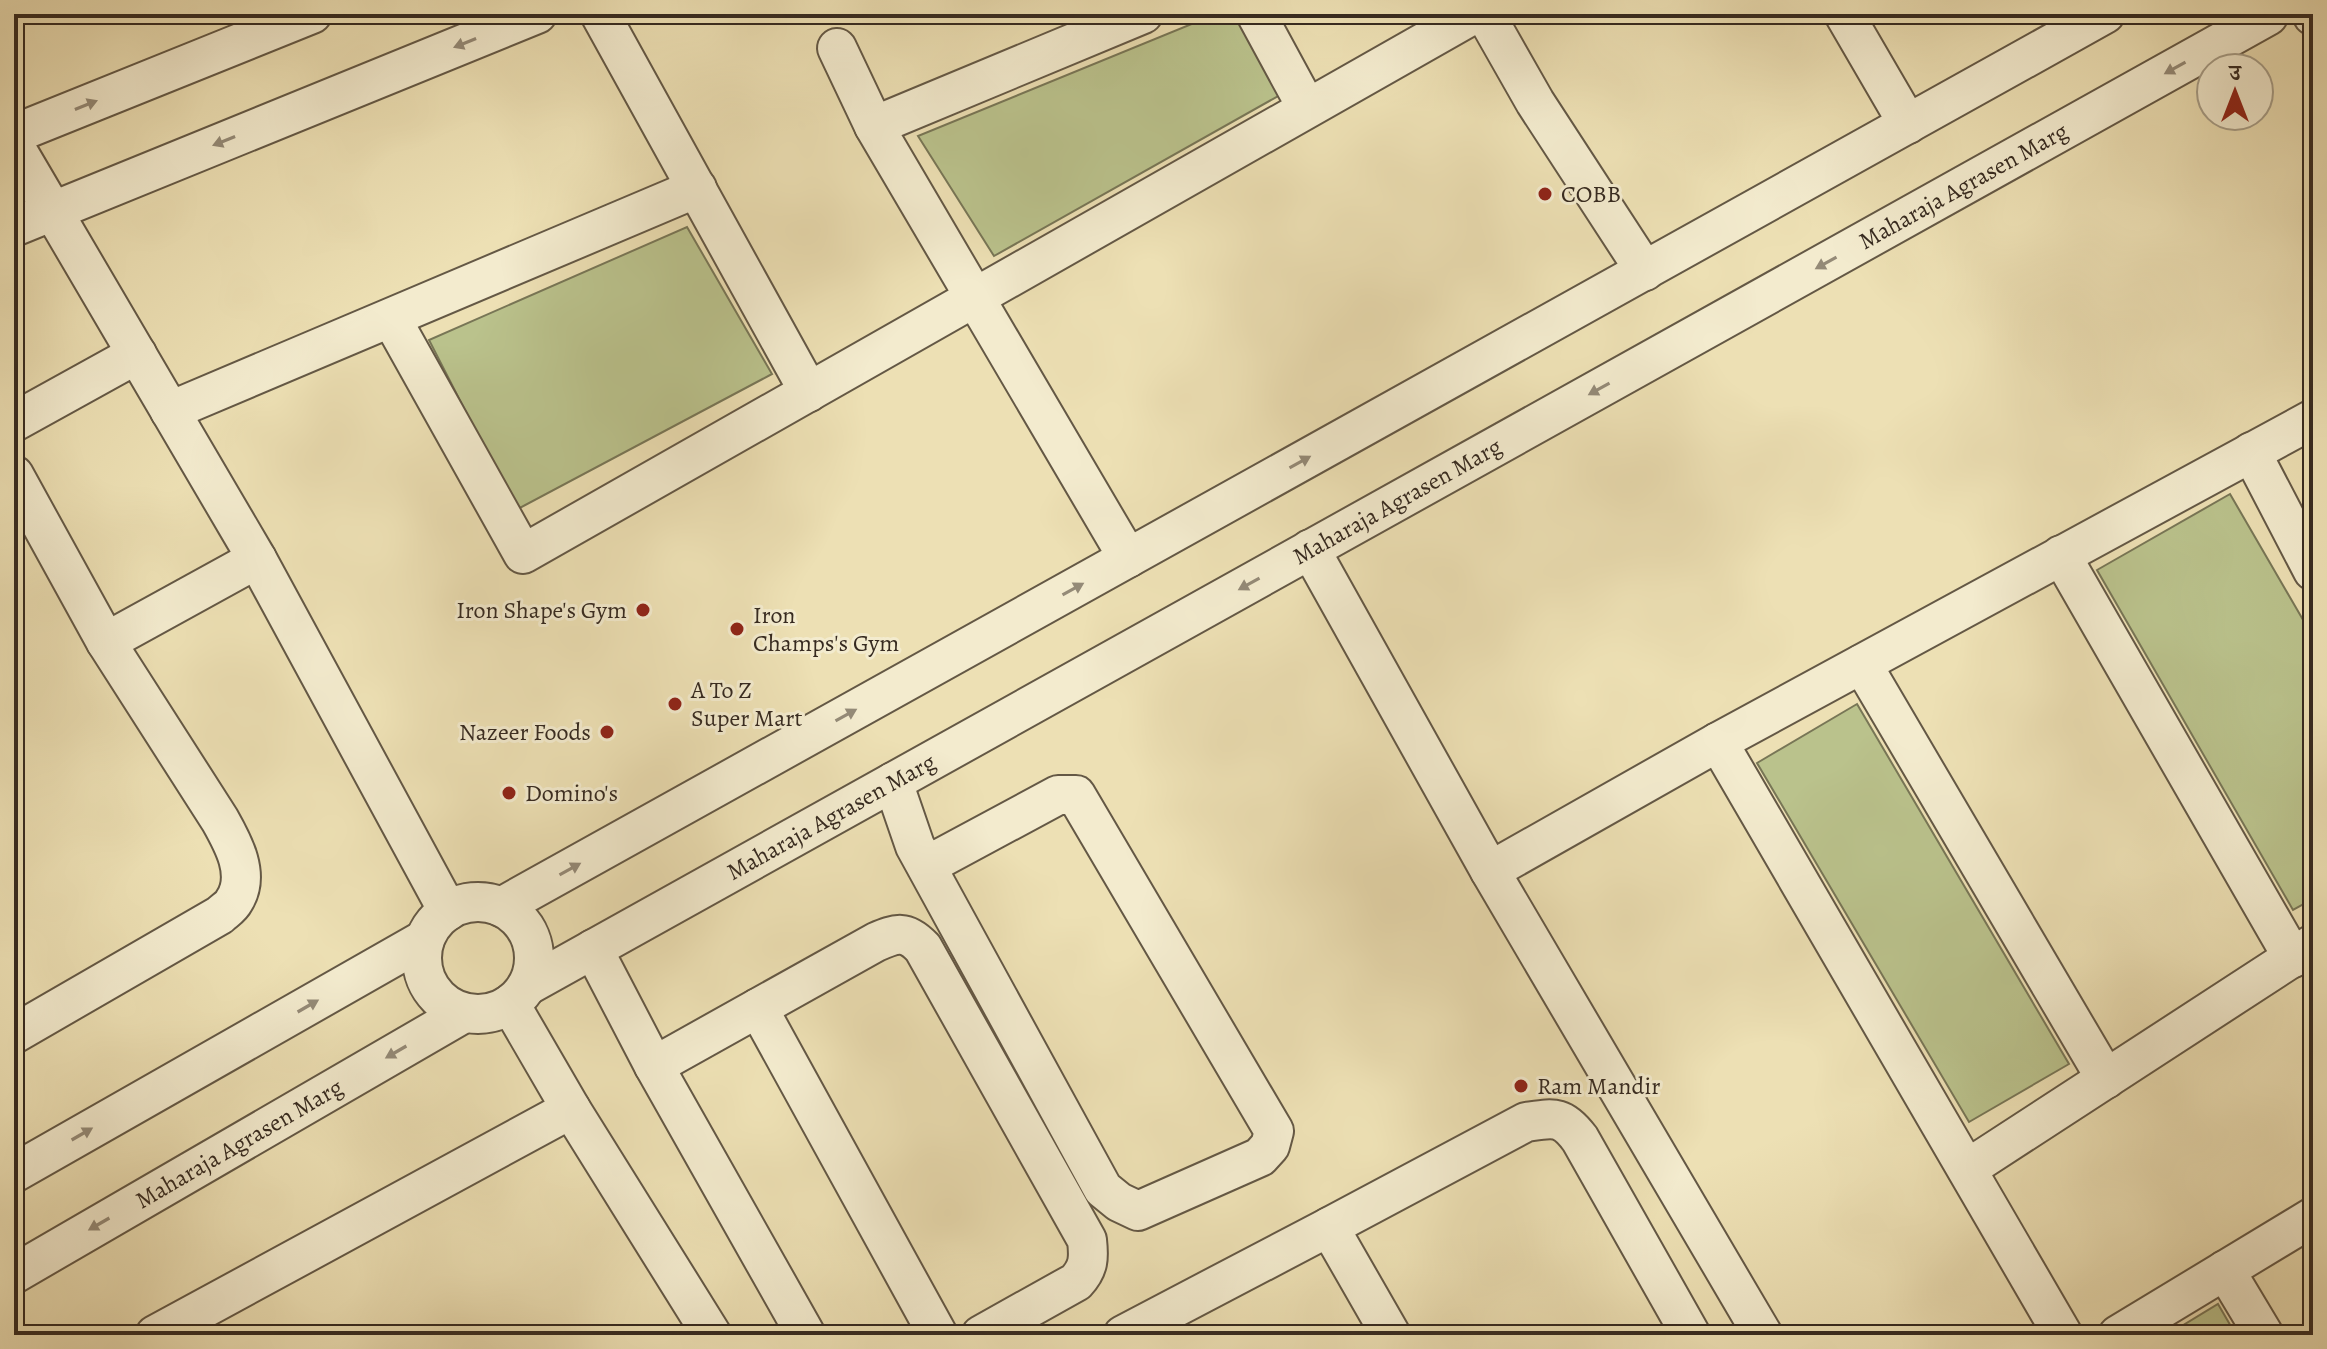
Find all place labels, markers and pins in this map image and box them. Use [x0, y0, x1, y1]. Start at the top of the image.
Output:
place label: COBB [1561, 178, 1621, 210]
marker: COBB [1536, 185, 1554, 203]
place label: Iron Shape's Gym [456, 594, 627, 626]
place label: Iron Champs's Gym [753, 599, 899, 659]
marker: Iron Shape's Gym [634, 601, 652, 619]
marker: Iron Champs's Gym [728, 620, 746, 638]
place label: A To Z Super Mart [690, 674, 803, 734]
marker: A To Z Super Mart [666, 695, 684, 713]
place label: Nazeer Foods [459, 716, 591, 748]
marker: Nazeer Foods [598, 723, 616, 741]
place label: Domino's [525, 777, 618, 809]
marker: Domino's [500, 784, 518, 802]
place label: Ram Mandir [1537, 1070, 1660, 1102]
marker: Ram Mandir [1512, 1077, 1530, 1095]

